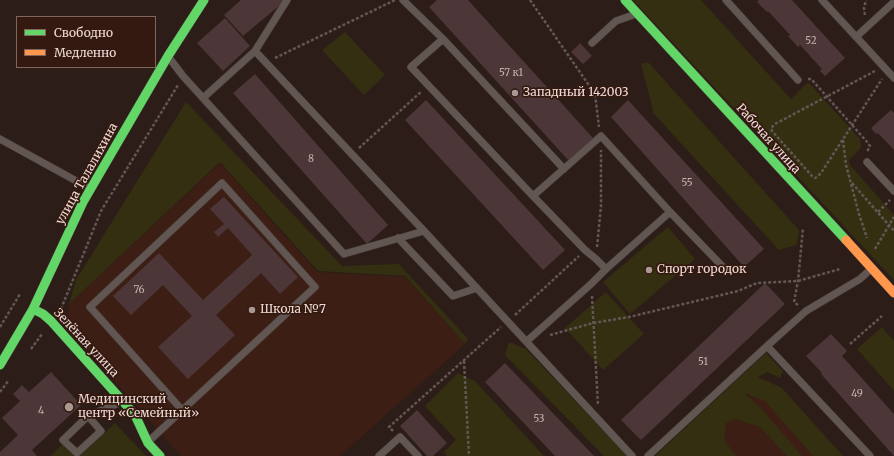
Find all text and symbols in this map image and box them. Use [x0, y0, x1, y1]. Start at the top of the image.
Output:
legend [16, 16, 156, 68]
text: Свободно [54, 25, 113, 40]
house number: 52 [805, 35, 817, 47]
text: Медленно [54, 45, 116, 60]
house number: 57 к1 [499, 67, 523, 79]
place label: Западный 142003 [523, 86, 629, 100]
marker: Западный 142003 [510, 88, 520, 98]
street label: Рабочая улица [733, 101, 803, 177]
street label: улица Талалихина [53, 121, 121, 227]
house number: 8 [308, 153, 314, 165]
house number: 55 [681, 177, 693, 189]
place label: Спорт городок [657, 263, 746, 277]
marker: Спорт городок [644, 265, 654, 275]
house number: 76 [133, 284, 145, 296]
place label: Школа №7 [260, 303, 326, 317]
marker: Школа №7 [247, 305, 257, 315]
street label: Зелёная улица [51, 306, 121, 380]
house number: 51 [698, 356, 708, 368]
house number: 49 [851, 388, 863, 400]
place label: Медицинский центр «Семейный» [78, 393, 199, 421]
marker: Медицинский центр «Семейный» [63, 401, 75, 413]
house number: 4 [38, 405, 44, 417]
house number: 53 [533, 413, 545, 425]

